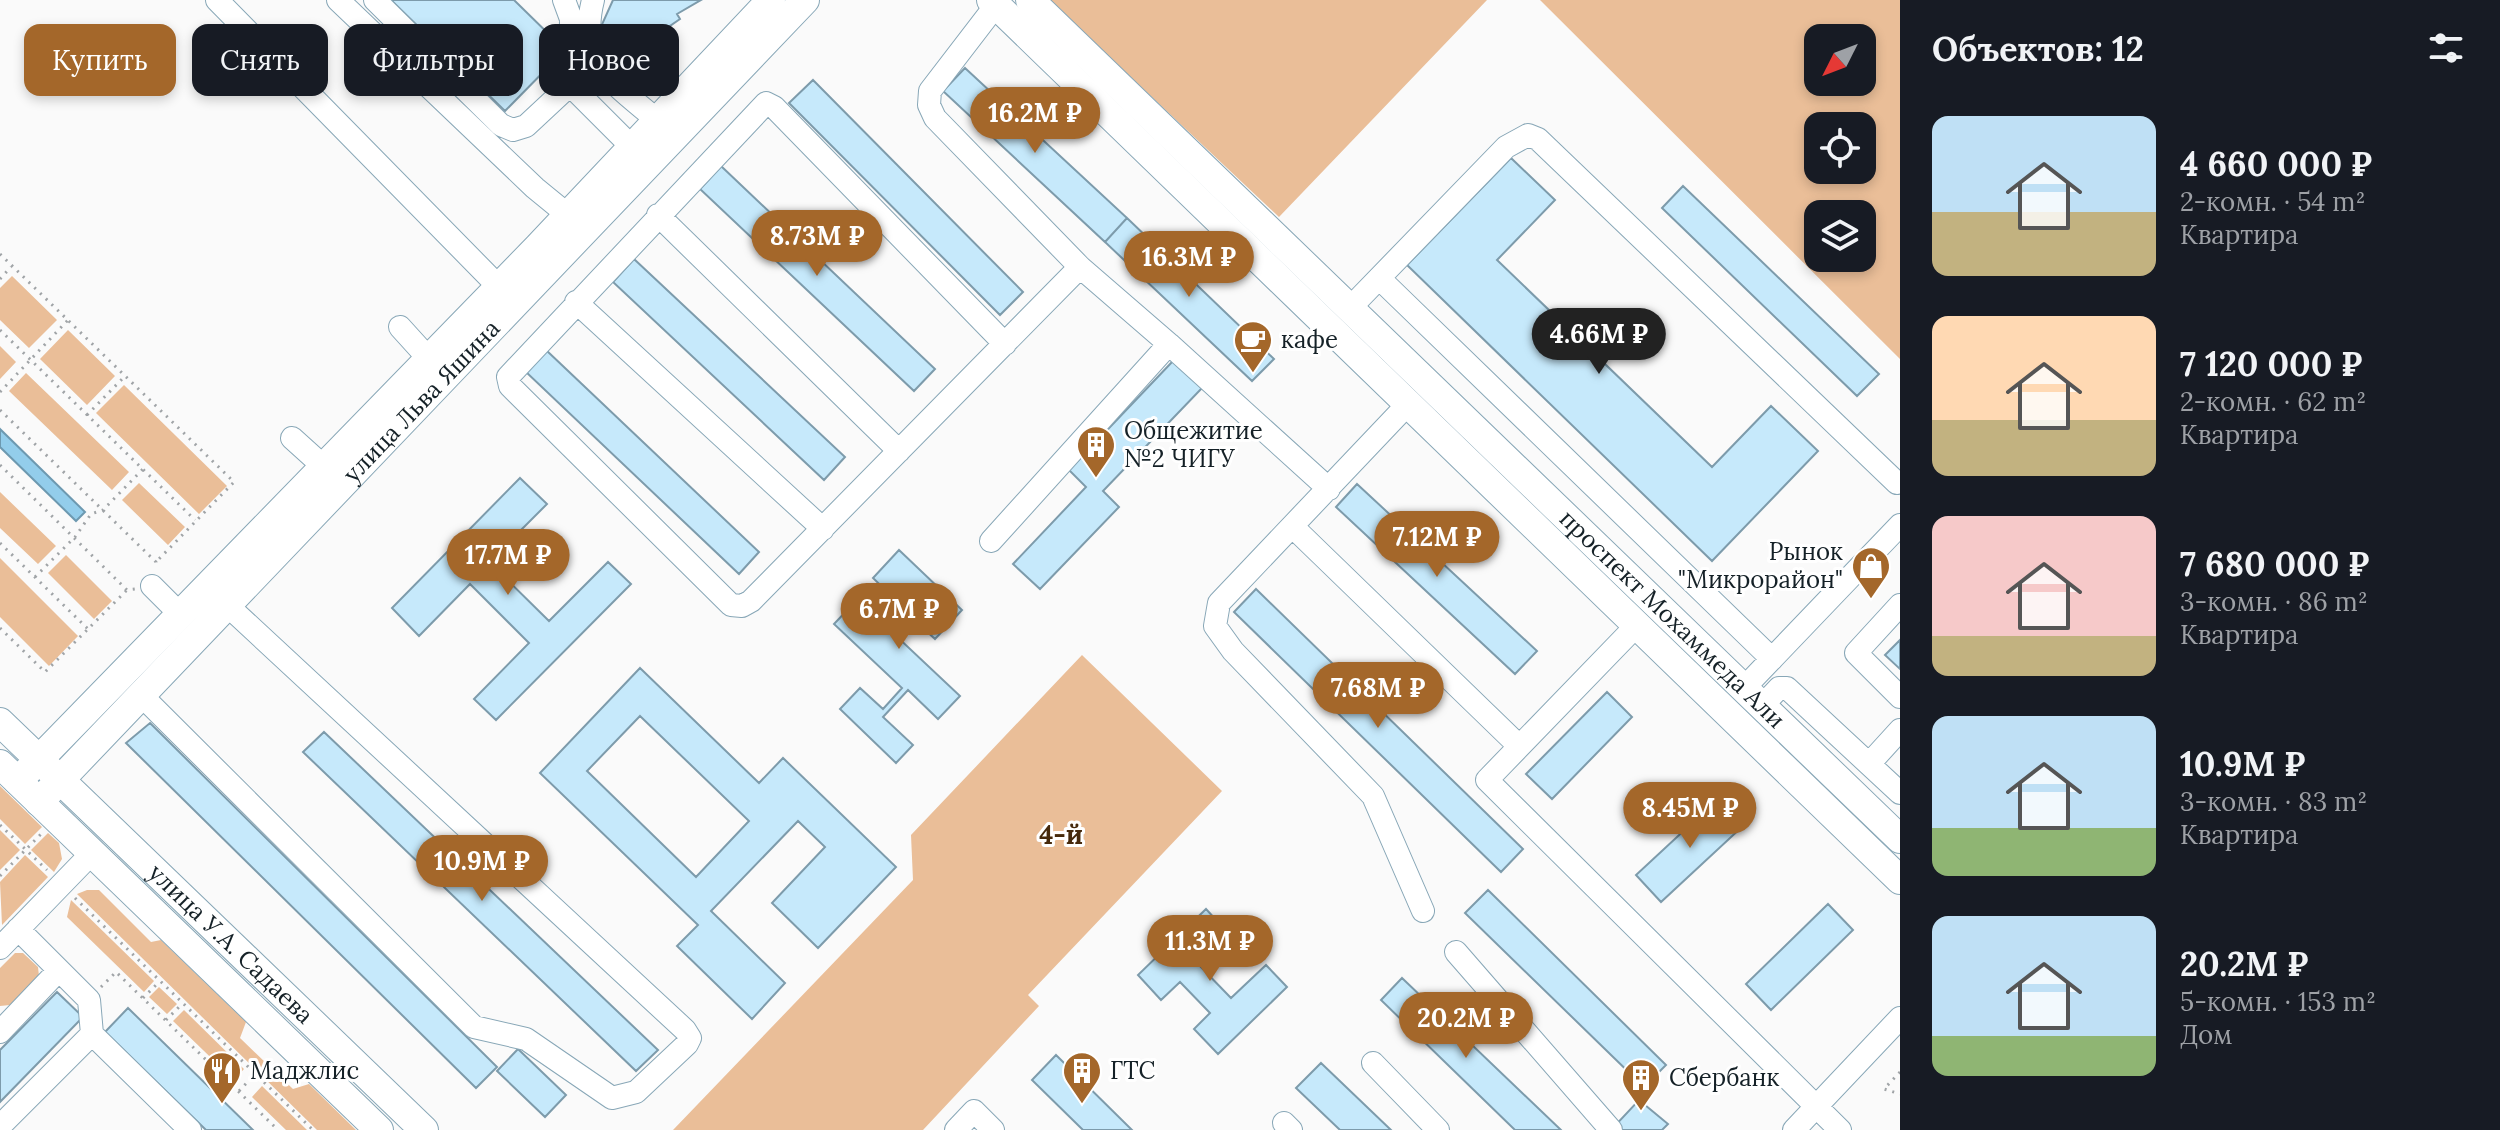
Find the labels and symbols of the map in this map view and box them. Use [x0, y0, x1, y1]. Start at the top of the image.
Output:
north arrow [1804, 24, 1876, 96]
pin: 16.2M ₽ [961, 87, 1109, 155]
pin: 8.73M ₽ [743, 210, 891, 278]
pin: 16.3M ₽ [1115, 231, 1263, 299]
pin: 4.66M ₽ [1525, 308, 1673, 376]
street label: улица Льва Яшина [336, 313, 506, 489]
cafe icon: кафе [1232, 319, 1274, 374]
place label: кафе [1281, 324, 1338, 355]
place label: Общежитие №2 ЧИГУ [1124, 415, 1263, 474]
building icon: Общежитие №2 ЧИГУ [1075, 424, 1117, 479]
street label: проспект Мохаммеда Али [1553, 503, 1792, 735]
pin: 7.12M ₽ [1363, 511, 1511, 579]
pin: 17.7M ₽ [434, 529, 582, 597]
place label: Рынок "Микрорайон" [1678, 536, 1843, 595]
shop icon: Рынок "Микрорайон" [1850, 545, 1892, 600]
pin: 6.7M ₽ [834, 583, 964, 651]
pin: 7.68M ₽ [1304, 662, 1452, 730]
pin: 8.45M ₽ [1616, 782, 1764, 850]
district label: 4-й [1039, 818, 1083, 851]
pin: 10.9M ₽ [408, 835, 556, 903]
street label: улица У.А. Садаева [142, 857, 320, 1030]
pin: 11.3M ₽ [1136, 915, 1284, 983]
pin: 20.2M ₽ [1392, 992, 1540, 1060]
restaurant icon: Маджлис [201, 1050, 243, 1105]
building icon: ГТС [1061, 1050, 1103, 1105]
place label: Маджлис [250, 1055, 359, 1086]
place label: ГТС [1110, 1055, 1156, 1086]
building icon: Сбербанк [1620, 1057, 1662, 1112]
place label: Сбербанк [1669, 1062, 1780, 1093]

